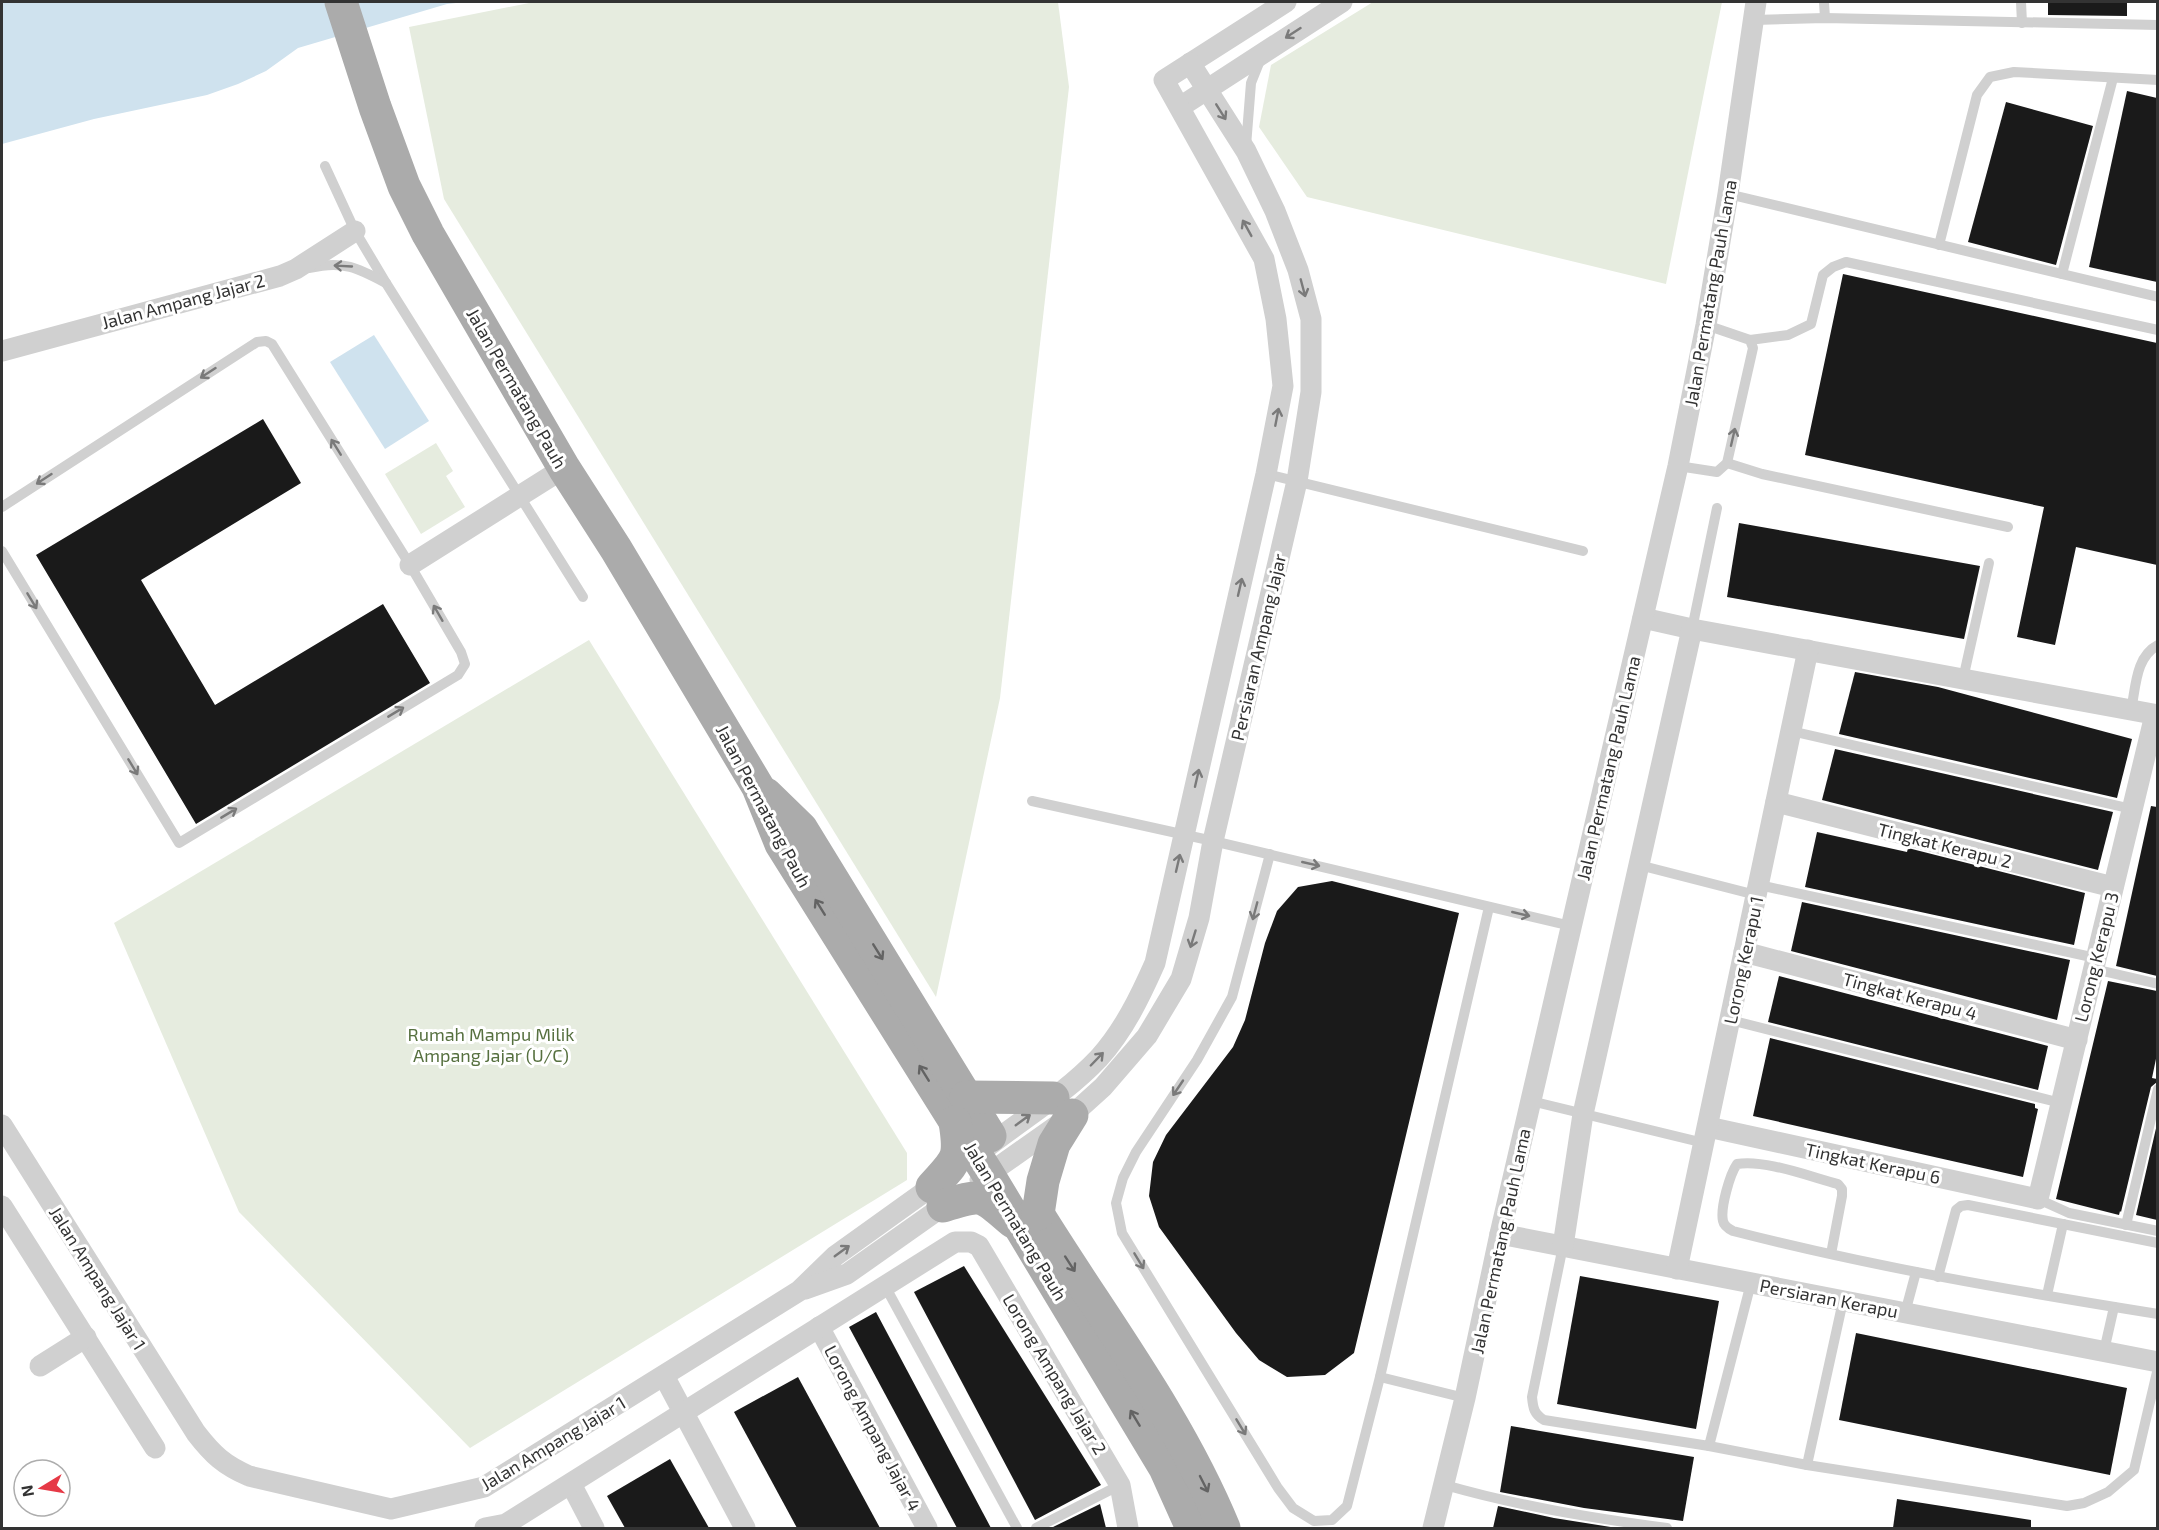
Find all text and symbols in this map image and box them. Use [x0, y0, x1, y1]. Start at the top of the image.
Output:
one-way arrow [1285, 27, 1302, 39]
one-way arrow [1216, 103, 1228, 120]
street label: Jalan Permatang Pauh Lama [1679, 178, 1741, 408]
one-way arrow [1241, 220, 1253, 237]
one-way arrow [333, 260, 353, 271]
street label: Jalan Ampang Jajar 2 [99, 269, 267, 333]
one-way arrow [1298, 278, 1309, 297]
street label: Jalan Permatang Pauh [462, 304, 572, 472]
one-way arrow [200, 368, 217, 380]
one-way arrow [1272, 407, 1283, 427]
one-way arrow [1728, 428, 1739, 447]
one-way arrow [330, 439, 342, 455]
one-way arrow [36, 474, 53, 486]
street label: Persiaran Ampang Jajar [1226, 551, 1290, 743]
one-way arrow [1235, 578, 1247, 597]
one-way arrow [26, 592, 38, 609]
one-way arrow [431, 605, 443, 622]
street label: Jalan Permatang Pauh Lama [1571, 653, 1645, 883]
one-way arrow [387, 706, 404, 718]
street label: Jalan Permatang Pauh [712, 721, 816, 891]
one-way arrow [127, 758, 139, 775]
one-way arrow [1192, 768, 1203, 788]
one-way arrow [220, 807, 237, 819]
street label: Tingkat Kerapu 2 [1876, 818, 2014, 872]
one-way arrow [1173, 853, 1184, 873]
one-way arrow [1301, 859, 1320, 871]
street label: Lorong Kerapu 3 [2069, 890, 2123, 1024]
street label: Lorong Kerapu 1 [1719, 894, 1767, 1026]
one-way arrow [814, 899, 826, 916]
one-way arrow [1248, 901, 1260, 920]
one-way arrow [1511, 909, 1530, 921]
one-way arrow [1187, 929, 1198, 948]
one-way arrow [872, 943, 884, 960]
street label: Tingkat Kerapu 4 [1840, 967, 1980, 1025]
park label: Rumah Mampu Milik Ampang Jajar (U/C) [408, 1023, 574, 1066]
one-way arrow [1089, 1051, 1104, 1066]
one-way arrow [917, 1064, 930, 1081]
one-way arrow [1172, 1080, 1184, 1096]
one-way arrow [1015, 1113, 1031, 1126]
street label: Jalan Permatang Pauh Lama [1465, 1126, 1535, 1356]
street label: Jalan Permatang Pauh [960, 1138, 1072, 1304]
street label: Tingkat Kerapu 6 [1803, 1138, 1943, 1188]
street label: Jalan Ampang Jajar 1 [45, 1202, 151, 1354]
one-way arrow [833, 1245, 849, 1258]
one-way arrow [1134, 1252, 1146, 1269]
one-way arrow [1063, 1255, 1076, 1272]
street label: Persiaran Kerapu [1758, 1274, 1900, 1322]
street label: Lorong Ampang Jajar 2 [998, 1290, 1112, 1458]
street label: Lorong Ampang Jajar 4 [820, 1341, 926, 1515]
street label: Jalan Ampang Jajar 1 [477, 1391, 629, 1495]
one-way arrow [1129, 1410, 1141, 1427]
one-way arrow [1236, 1418, 1248, 1435]
north arrow [12, 1458, 72, 1518]
one-way arrow [1199, 1474, 1210, 1492]
text: N [16, 1483, 37, 1498]

